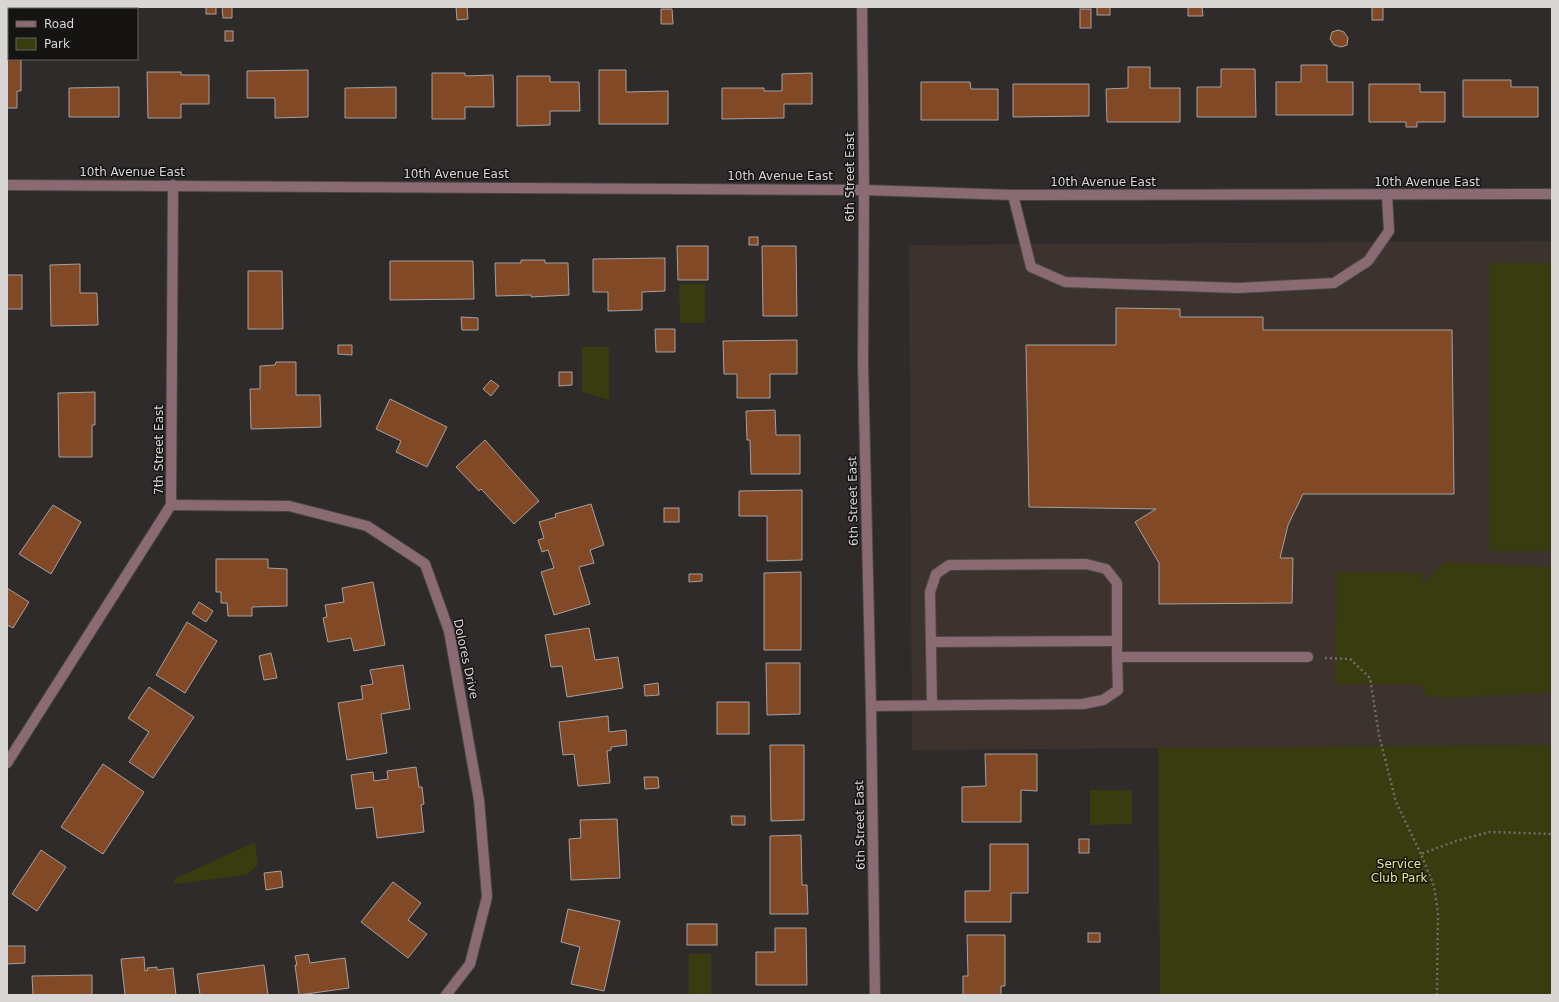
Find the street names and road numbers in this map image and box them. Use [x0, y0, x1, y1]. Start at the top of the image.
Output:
street label: 6th Street East [843, 132, 857, 222]
street label: 10th Avenue East [79, 165, 185, 179]
street label: 10th Avenue East [403, 167, 509, 181]
street label: 10th Avenue East [727, 169, 833, 183]
street label: 10th Avenue East [1050, 175, 1156, 189]
street label: 10th Avenue East [1374, 175, 1480, 189]
street label: 7th Street East [152, 405, 166, 495]
street label: 6th Street East [845, 456, 861, 546]
street label: Dolores Drive [451, 618, 481, 700]
street label: 6th Street East [852, 780, 868, 870]

